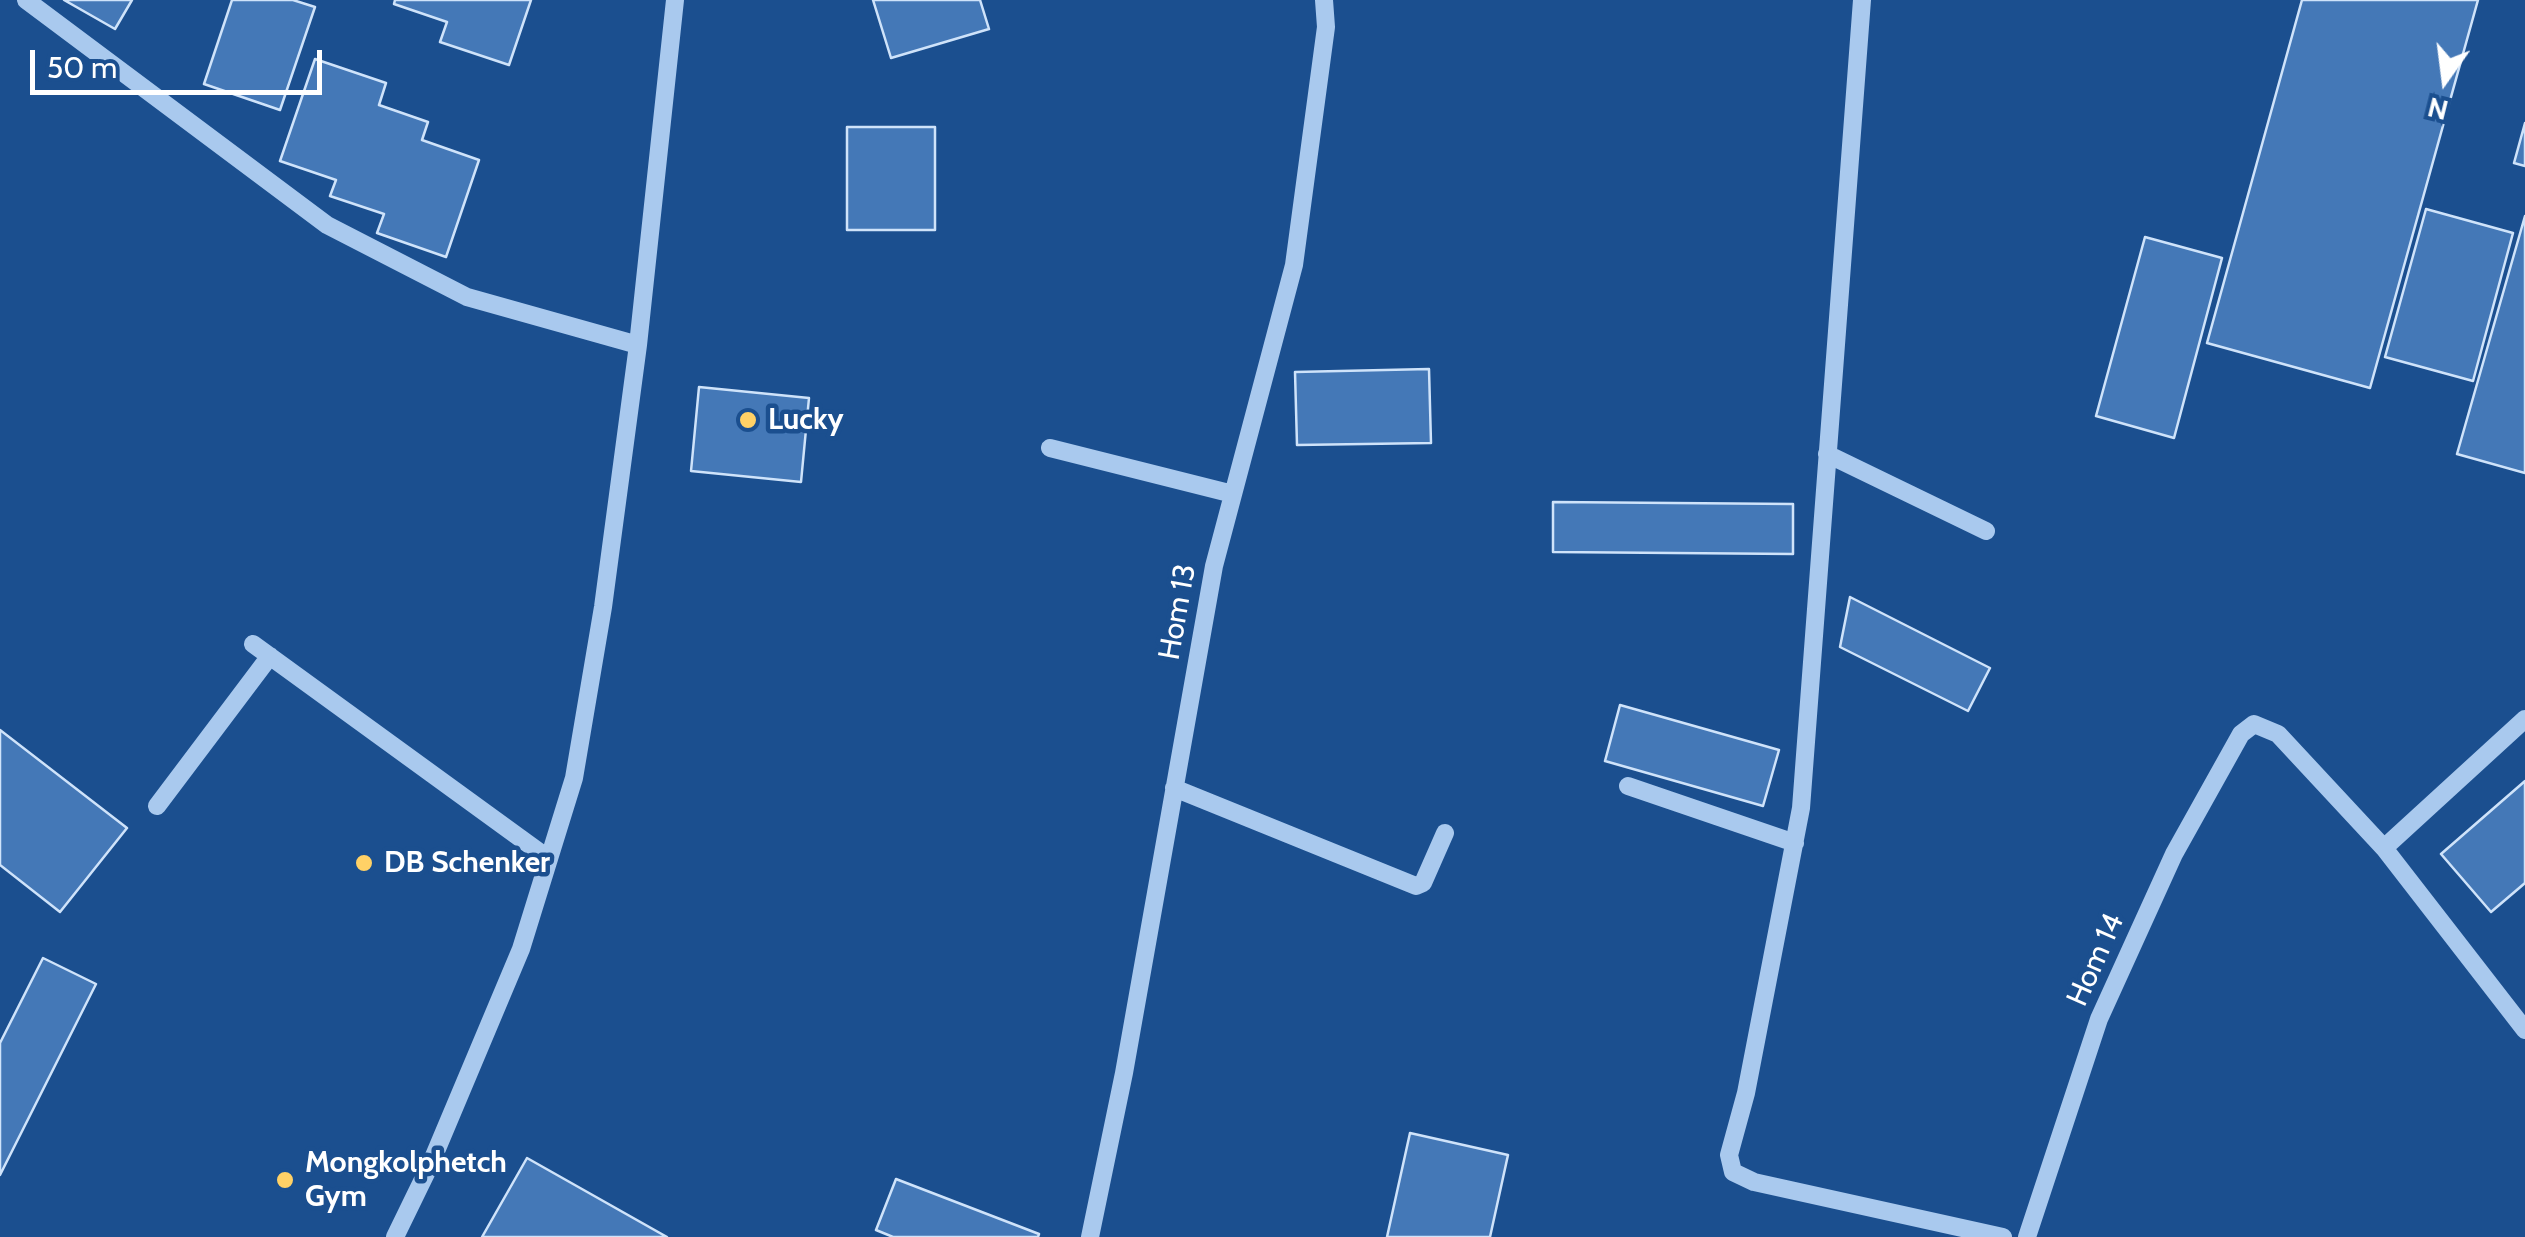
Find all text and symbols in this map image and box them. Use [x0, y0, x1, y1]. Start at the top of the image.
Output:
scale bar [35, 30, 328, 92]
north arrow [2395, 30, 2495, 130]
text: 50 m [47, 49, 117, 86]
text: N [2424, 90, 2451, 128]
place label: Lucky [768, 402, 844, 438]
marker: Lucky [737, 409, 759, 431]
street label: Hom 13 [1152, 561, 1204, 663]
place label: DB Schenker [384, 845, 550, 881]
marker: DB Schenker [353, 852, 375, 874]
street label: Hom 14 [2060, 908, 2132, 1012]
place label: Mongkolphetch Gym [305, 1145, 507, 1216]
marker: Mongkolphetch Gym [274, 1169, 296, 1191]

